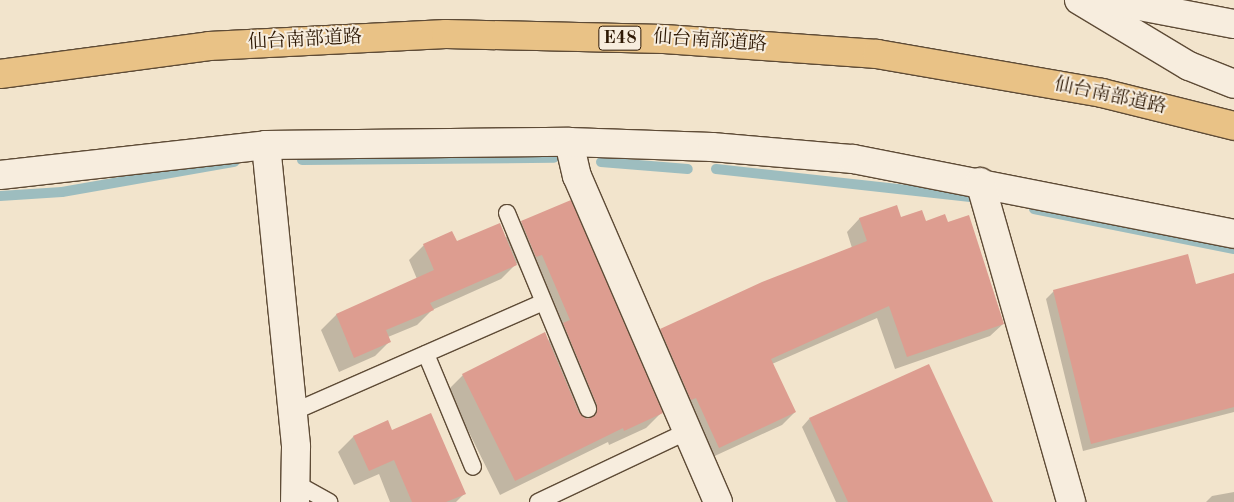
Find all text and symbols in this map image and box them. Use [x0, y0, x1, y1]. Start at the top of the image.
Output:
road number: E48 [598, 22, 642, 54]
street label: 仙台南部道路 [247, 27, 363, 55]
street label: 仙台南部道路 [652, 27, 768, 57]
street label: 仙台南部道路 [1052, 74, 1168, 120]

